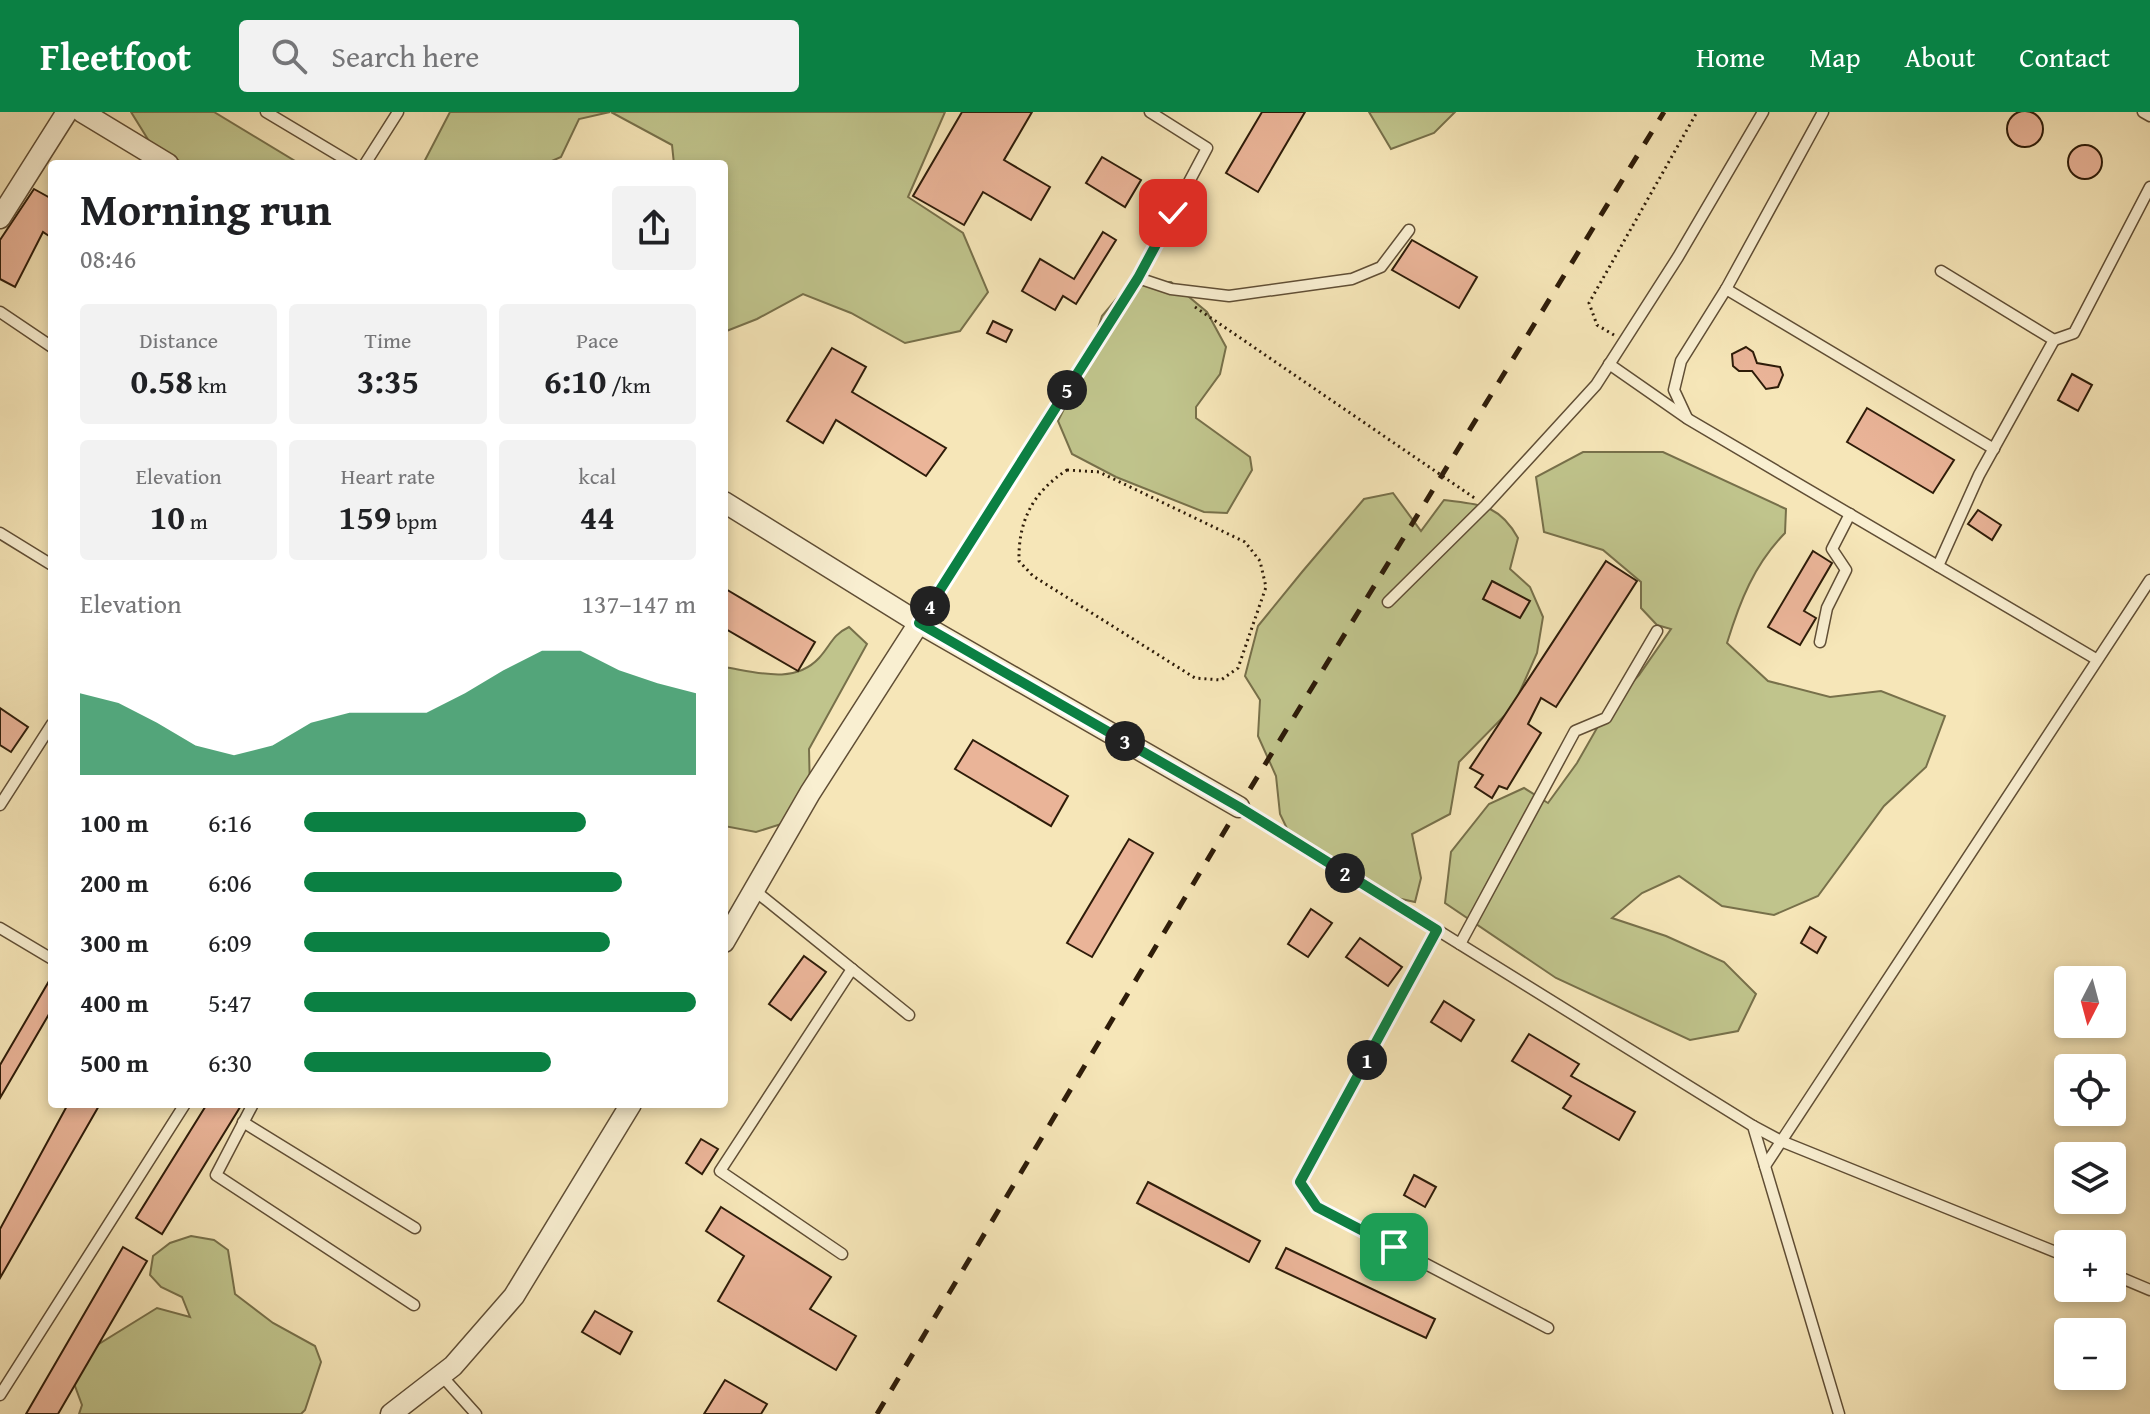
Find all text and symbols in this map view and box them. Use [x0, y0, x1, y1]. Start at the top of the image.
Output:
search box [239, 20, 799, 92]
text: Fleetfoot [40, 28, 191, 84]
icon: search [267, 34, 311, 78]
text: Search here [331, 34, 479, 78]
text: Home [1696, 36, 1765, 77]
text: Map [1809, 36, 1861, 77]
text: About [1905, 36, 1975, 77]
text: Contact [2019, 36, 2110, 77]
text: Morning run [80, 177, 331, 241]
pin [1139, 179, 1207, 247]
button: share [612, 186, 696, 270]
icon: check [1151, 191, 1195, 235]
text: 08:46 [80, 239, 136, 278]
text: Distance [139, 324, 218, 356]
text: Time [365, 324, 411, 356]
text: Pace [576, 324, 618, 356]
text: 0.58 [130, 356, 193, 405]
text: 3:35 [357, 356, 419, 405]
text: 6:10 [544, 356, 606, 405]
text: km [193, 369, 227, 401]
text: /km [606, 369, 651, 401]
pin: 5 [1047, 370, 1087, 410]
text: 5 [1061, 374, 1073, 406]
text: Elevation [136, 460, 222, 492]
text: Heart rate [341, 460, 435, 492]
text: kcal [579, 460, 616, 492]
text: 10 [150, 492, 185, 541]
text: 159 [339, 492, 391, 541]
text: 44 [580, 492, 615, 541]
text: m [185, 505, 208, 537]
text: bpm [391, 505, 437, 537]
text: Elevation [80, 584, 182, 623]
text: 137–147 m [582, 584, 696, 623]
pin: 4 [910, 586, 950, 626]
text: 4 [924, 590, 936, 622]
pin: 3 [1105, 721, 1145, 761]
text: 3 [1119, 725, 1131, 757]
text: 100 m [80, 803, 148, 842]
text: 6:16 [208, 803, 252, 842]
pin: 2 [1325, 853, 1365, 893]
text: 2 [1339, 857, 1351, 889]
text: 200 m [80, 863, 148, 902]
text: 6:06 [208, 863, 252, 902]
text: 300 m [80, 923, 148, 962]
text: 6:09 [208, 923, 252, 962]
north arrow [2054, 966, 2126, 1038]
map controls [2054, 966, 2126, 1390]
text: 400 m [80, 983, 148, 1022]
text: 5:47 [208, 983, 252, 1022]
pin: 1 [1347, 1040, 1387, 1080]
text: 500 m [80, 1043, 148, 1082]
text: 6:30 [208, 1043, 252, 1082]
text: 1 [1361, 1044, 1373, 1076]
button: locate [2054, 1054, 2126, 1126]
button: layers [2054, 1142, 2126, 1214]
pin [1360, 1213, 1428, 1281]
icon: arrive [1372, 1225, 1416, 1269]
button: + [2054, 1230, 2126, 1302]
button: − [2054, 1318, 2126, 1390]

